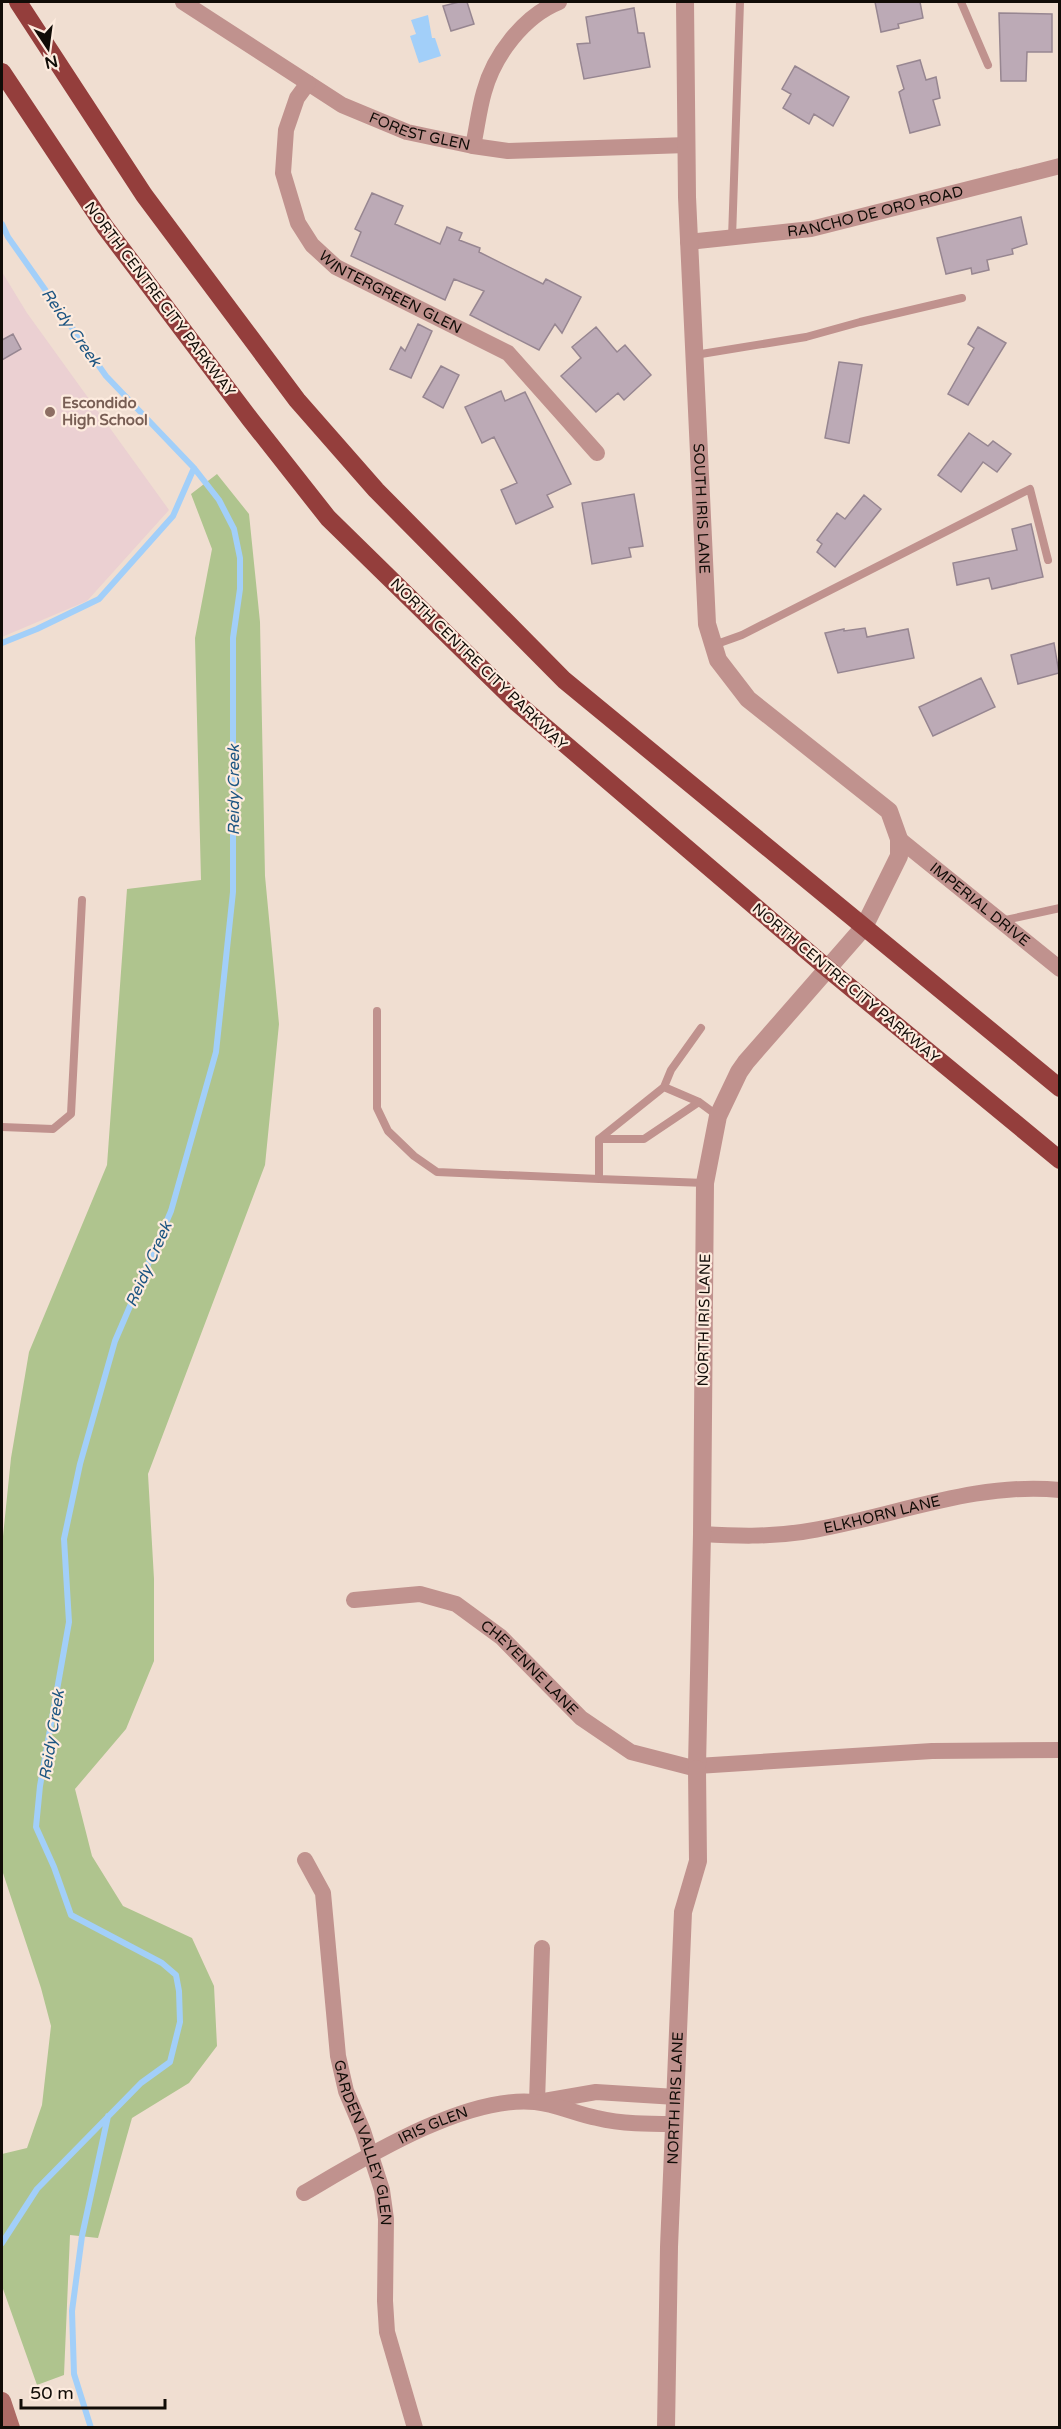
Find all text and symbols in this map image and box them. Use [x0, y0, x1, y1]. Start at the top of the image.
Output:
north arrow [18, 18, 78, 78]
text: N [43, 50, 60, 73]
street label: FOREST GLEN [366, 108, 472, 154]
street label: RANCHO DE ORO ROAD [786, 182, 965, 240]
street label: NORTH CENTRE CITY PARKWAY [81, 198, 239, 400]
street label: WINTERGREEN GLEN [315, 247, 465, 337]
water label: Reidy Creek [37, 285, 106, 372]
place label: Escondido High School [62, 394, 148, 430]
marker: Escondido High School [43, 405, 57, 419]
street label: SOUTH IRIS LANE [690, 443, 714, 574]
street label: NORTH CENTRE CITY PARKWAY [387, 575, 571, 754]
water label: Reidy Creek [224, 743, 244, 836]
street label: IMPERIAL DRIVE [926, 859, 1034, 950]
street label: NORTH CENTRE CITY PARKWAY [749, 899, 944, 1067]
water label: Reidy Creek [121, 1218, 177, 1310]
street label: NORTH IRIS LANE [694, 1253, 714, 1387]
street label: ELKHORN LANE [822, 1492, 942, 1537]
street label: CHEYENNE LANE [477, 1616, 582, 1719]
water label: Reidy Creek [35, 1687, 69, 1782]
street label: NORTH IRIS LANE [663, 2031, 687, 2165]
street label: GARDEN VALLEY GLEN [330, 2058, 395, 2226]
street label: IRIS GLEN [395, 2103, 470, 2148]
scale bar [21, 2372, 165, 2410]
text: 50 m [30, 2382, 74, 2404]

